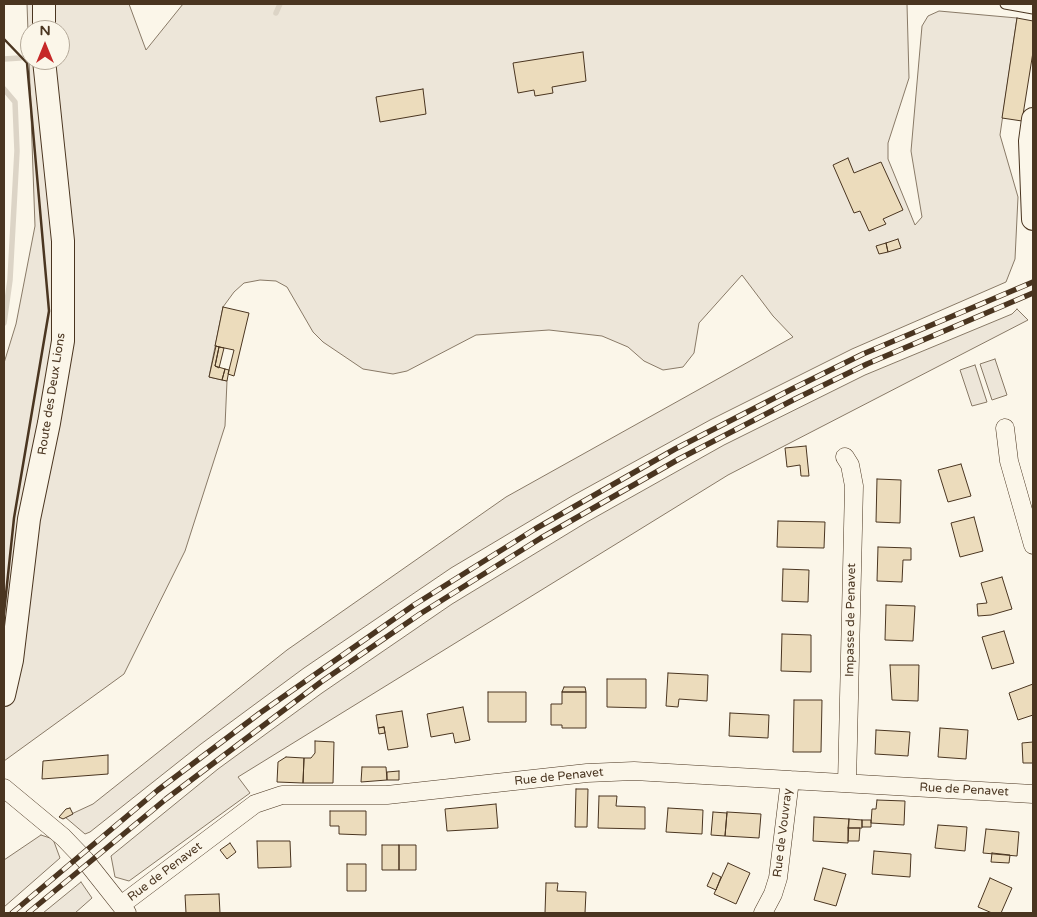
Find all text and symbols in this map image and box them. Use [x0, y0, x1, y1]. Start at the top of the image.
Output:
north arrow [20, 20, 70, 70]
text: N [39, 22, 51, 39]
street label: Route des Deux Lions [35, 332, 69, 456]
street label: Impasse de Penavet [843, 563, 859, 677]
street label: Rue de Penavet [514, 765, 604, 789]
street label: Rue de Penavet [919, 780, 1009, 800]
street label: Rue de Vouvray [770, 788, 796, 878]
street label: Rue de Penavet [125, 839, 205, 905]

